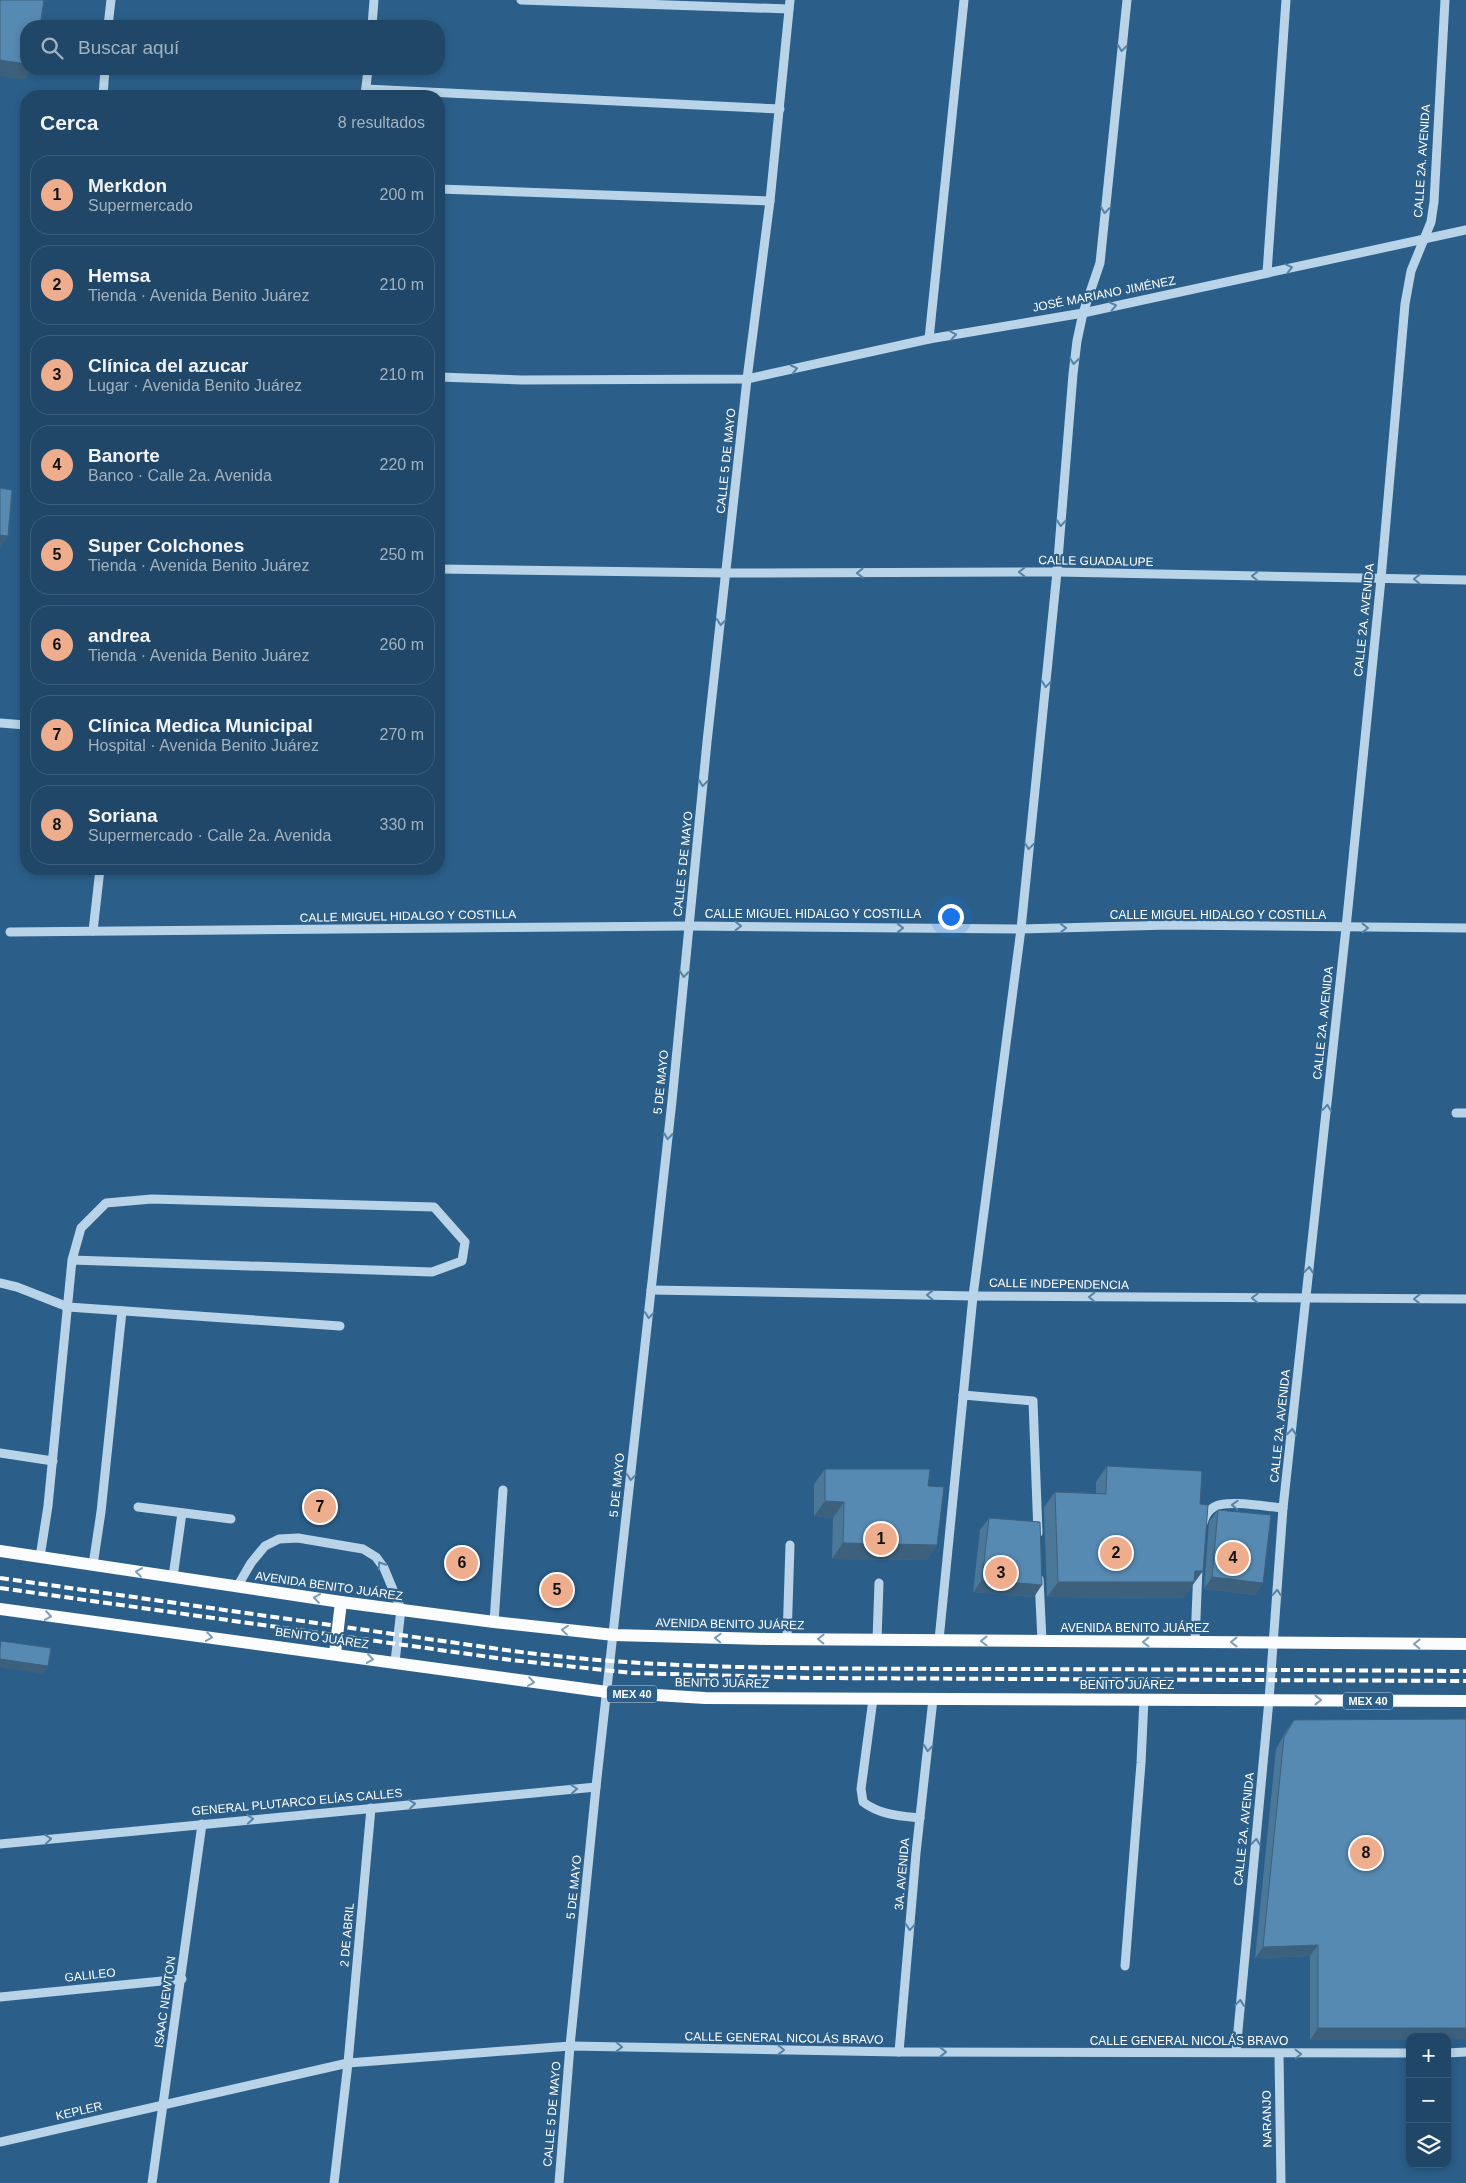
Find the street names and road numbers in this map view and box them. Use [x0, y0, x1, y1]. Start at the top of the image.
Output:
street label: CALLE 2A. AVENIDA [1411, 104, 1433, 218]
street label: JOSÉ MARIANO JIMÉNEZ [1031, 272, 1177, 315]
street label: CALLE 5 DE MAYO [714, 408, 738, 514]
street label: CALLE GUADALUPE [1038, 553, 1154, 569]
street label: CALLE 2A. AVENIDA [1351, 563, 1377, 677]
street label: CALLE 5 DE MAYO [671, 811, 695, 917]
street label: CALLE MIGUEL HIDALGO Y COSTILLA [300, 907, 516, 925]
street label: CALLE MIGUEL HIDALGO Y COSTILLA [705, 907, 921, 921]
street label: CALLE MIGUEL HIDALGO Y COSTILLA [1110, 908, 1326, 922]
street label: CALLE 2A. AVENIDA [1310, 966, 1336, 1080]
street label: 5 DE MAYO [651, 1049, 671, 1115]
street label: CALLE INDEPENDENCIA [989, 1276, 1129, 1292]
street label: CALLE 2A. AVENIDA [1267, 1369, 1293, 1483]
street label: 5 DE MAYO [607, 1452, 627, 1518]
street label: AVENIDA BENITO JUÁREZ [254, 1568, 404, 1603]
street label: AVENIDA BENITO JUÁREZ [655, 1615, 805, 1632]
street label: AVENIDA BENITO JUÁREZ [1061, 1620, 1209, 1635]
street label: BENITO JUÁREZ [274, 1624, 370, 1652]
street label: BENITO JUÁREZ [675, 1674, 769, 1691]
street label: BENITO JUÁREZ [1080, 1677, 1174, 1692]
road number: MEX 40 [607, 1686, 657, 1702]
road number: MEX 40 [1343, 1692, 1393, 1710]
street label: CALLE 2A. AVENIDA [1231, 1772, 1257, 1886]
street label: GENERAL PLUTARCO ELÍAS CALLES [191, 1785, 403, 1818]
street label: 3A. AVENIDA [892, 1837, 912, 1911]
street label: 5 DE MAYO [564, 1854, 584, 1920]
street label: 2 DE ABRIL [337, 1902, 357, 1968]
street label: ISAAC NEWTON [152, 1955, 178, 2049]
street label: GALILEO [64, 1965, 116, 1985]
street label: CALLE GENERAL NICOLÁS BRAVO [685, 2028, 883, 2047]
street label: CALLE GENERAL NICOLÁS BRAVO [1090, 2033, 1288, 2048]
street label: CALLE 5 DE MAYO [540, 2061, 564, 2167]
street label: NARANJO [1260, 2090, 1274, 2148]
street label: KEPLER [54, 2099, 104, 2123]

